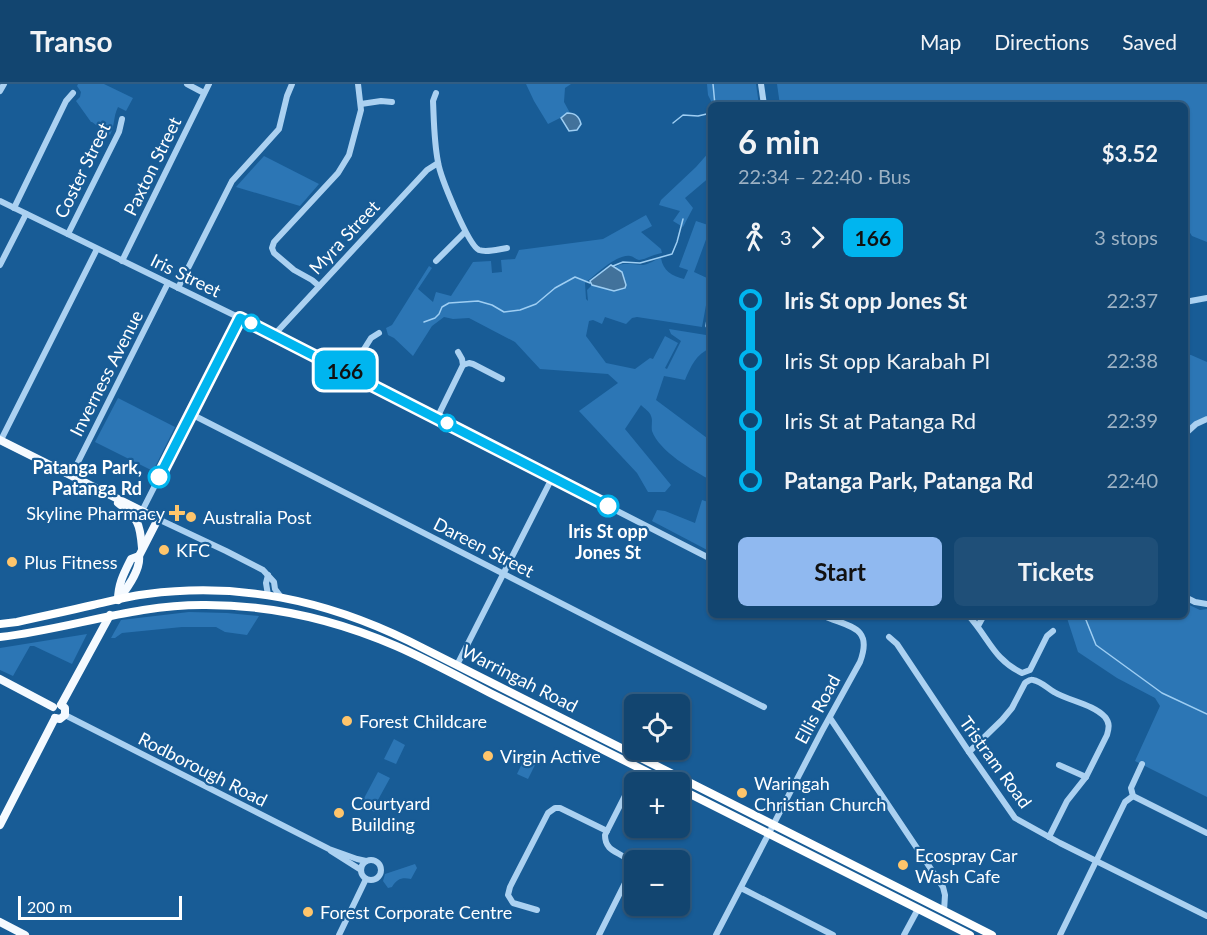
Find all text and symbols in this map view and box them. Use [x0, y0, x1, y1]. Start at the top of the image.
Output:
text: Transo [30, 24, 113, 58]
text: Map [920, 29, 961, 54]
text: Directions [994, 29, 1089, 54]
text: Saved [1122, 29, 1177, 54]
street label: Paxton Street [119, 113, 186, 219]
street label: Coster Street [49, 118, 115, 222]
text: 6 min [738, 121, 820, 161]
text: $3.52 [1102, 140, 1158, 167]
text: 22:34 – 22:40 · Bus [738, 164, 911, 188]
street label: Myra Street [304, 195, 384, 279]
icon: walk [738, 221, 771, 254]
icon: forward [801, 221, 834, 254]
text: 3 [780, 225, 792, 249]
text: 166 [855, 225, 891, 250]
text: 3 stops [1094, 225, 1158, 249]
street label: Iris Street [147, 249, 225, 302]
text: Iris St opp Jones St [784, 287, 967, 314]
text: 22:37 [1107, 288, 1158, 312]
street label: Inverness Avenue [65, 306, 147, 440]
unlabelled marker [242, 314, 260, 332]
text: Iris St opp Karabah Pl [784, 347, 990, 374]
text: 22:38 [1107, 348, 1158, 372]
line badge: 166 [310, 350, 380, 390]
text: 166 [327, 358, 363, 383]
text: Iris St at Patanga Rd [784, 407, 976, 434]
text: 22:39 [1107, 408, 1158, 432]
unlabelled marker [438, 414, 456, 432]
place label: Patanga Park, Patanga Rd [33, 456, 142, 499]
marker: Patanga Park, Patanga Rd [148, 466, 170, 488]
text: Patanga Park, Patanga Rd [784, 467, 1033, 494]
text: 22:40 [1107, 468, 1158, 492]
marker: Iris St opp Jones St [597, 495, 619, 517]
place label: Skyline Pharmacy [26, 502, 166, 524]
marker: Skyline Pharmacy [170, 506, 184, 520]
place label: Australia Post [203, 506, 312, 528]
marker: Australia Post [184, 510, 198, 524]
street label: Dareen Street [430, 512, 538, 582]
place label: Iris St opp Jones St [568, 520, 648, 563]
button: Start [738, 537, 942, 606]
button: Tickets [954, 537, 1158, 606]
place label: KFC [176, 539, 210, 561]
marker: KFC [157, 543, 171, 557]
place label: Plus Fitness [24, 551, 118, 573]
marker: Plus Fitness [5, 555, 19, 569]
street label: Warringah Road [458, 639, 582, 717]
street label: Ellis Road [790, 671, 844, 747]
map controls [624, 694, 690, 916]
button: locate [624, 694, 690, 760]
place label: Forest Childcare [359, 710, 487, 732]
street label: Tristram Road [955, 712, 1037, 812]
marker: Forest Childcare [340, 714, 354, 728]
street label: Rodborough Road [135, 727, 271, 811]
place label: Virgin Active [500, 745, 601, 767]
marker: Virgin Active [481, 749, 495, 763]
button: + [624, 772, 690, 838]
place label: Waringah Christian Church [754, 772, 886, 815]
marker: Waringah Christian Church [735, 786, 749, 800]
place label: Courtyard Building [351, 792, 430, 835]
marker: Courtyard Building [332, 806, 346, 820]
place label: Ecospray Car Wash Cafe [915, 844, 1018, 887]
button: − [624, 850, 690, 916]
marker: Ecospray Car Wash Cafe [896, 858, 910, 872]
scale bar [18, 893, 182, 920]
text: 200 m [27, 897, 72, 916]
place label: Forest Corporate Centre [320, 901, 512, 923]
marker: Forest Corporate Centre [301, 905, 315, 919]

